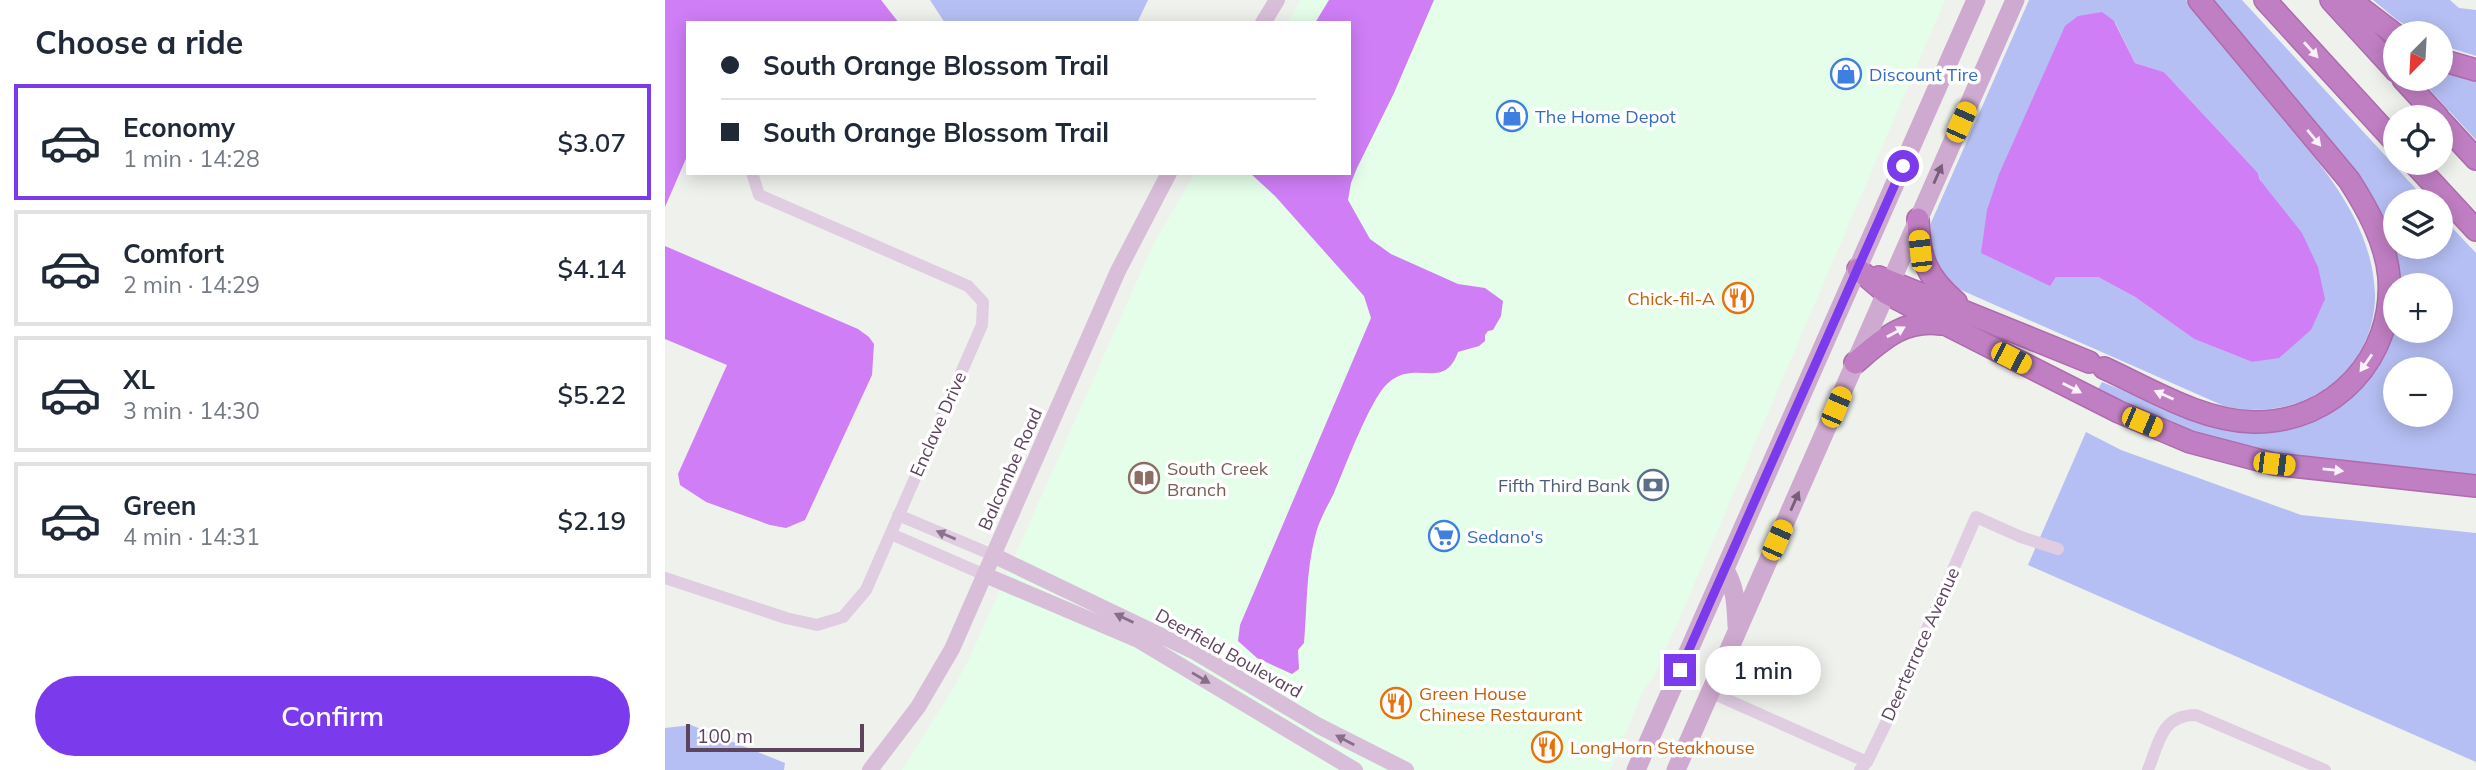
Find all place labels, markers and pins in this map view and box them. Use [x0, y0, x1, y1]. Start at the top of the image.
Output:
shop icon: Discount Tire [1829, 57, 1863, 91]
place label: Discount Tire [1869, 63, 1978, 86]
shop icon: The Home Depot [1495, 99, 1529, 133]
place label: The Home Depot [1535, 105, 1676, 128]
restaurant icon: Chick-fil-A [1721, 281, 1755, 315]
place label: Chick-fil-A [1627, 287, 1715, 310]
place label: South Creek Branch [1167, 457, 1269, 501]
library icon: South Creek Branch [1127, 461, 1161, 495]
bank icon: Fifth Third Bank [1636, 468, 1670, 502]
place label: Fifth Third Bank [1498, 474, 1631, 497]
supermarket icon: Sedano's [1427, 519, 1461, 553]
place label: Sedano's [1467, 525, 1543, 548]
place label: Green House Chinese Restaurant [1419, 682, 1582, 726]
restaurant icon: Green House Chinese Restaurant [1379, 686, 1413, 720]
restaurant icon: LongHorn Steakhouse [1530, 730, 1564, 764]
place label: LongHorn Steakhouse [1570, 736, 1754, 759]

